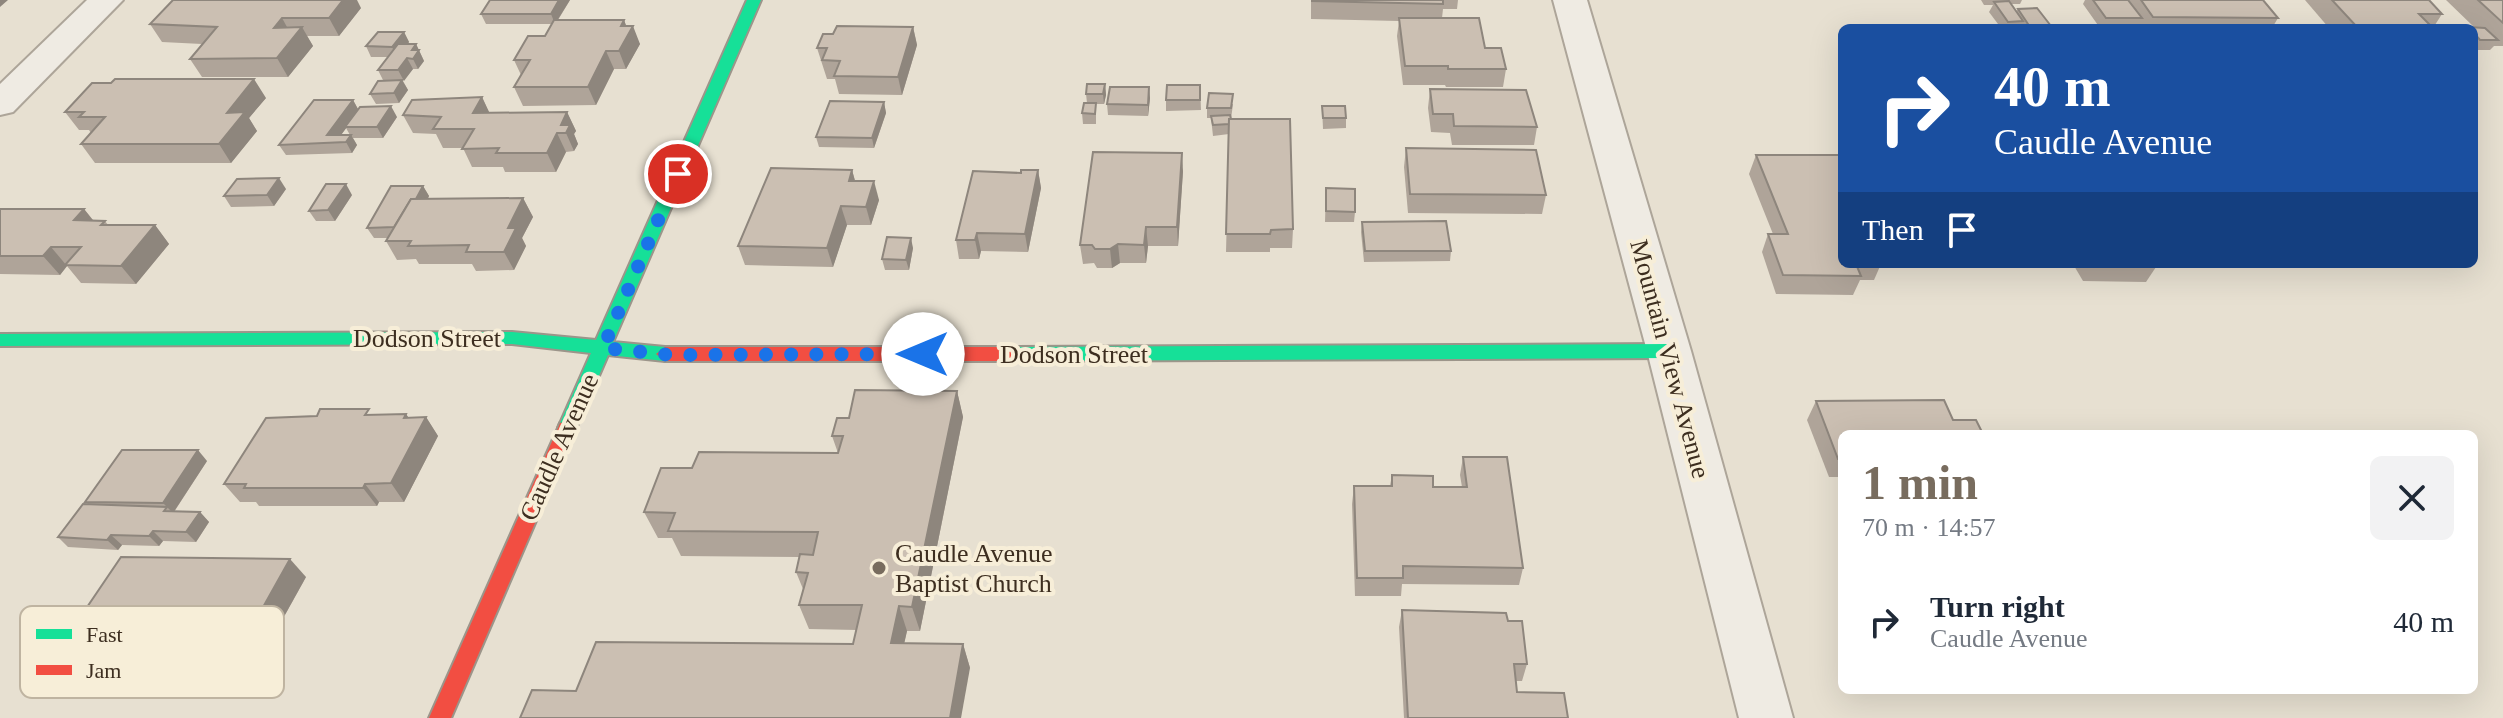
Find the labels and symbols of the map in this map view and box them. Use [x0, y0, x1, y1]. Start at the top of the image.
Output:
pin [644, 140, 712, 208]
street label: Mountain View Avenue [1624, 236, 1716, 482]
position arrow [881, 312, 965, 396]
street label: Dodson Street [353, 324, 502, 353]
street label: Dodson Street [1000, 340, 1149, 369]
street label: Caudle Avenue [514, 369, 604, 525]
place label: Caudle Avenue Baptist Church [895, 539, 1053, 598]
marker: Caudle Avenue Baptist Church [870, 559, 888, 577]
legend [20, 606, 284, 698]
text: Fast [86, 622, 123, 647]
text: Jam [86, 658, 121, 683]

